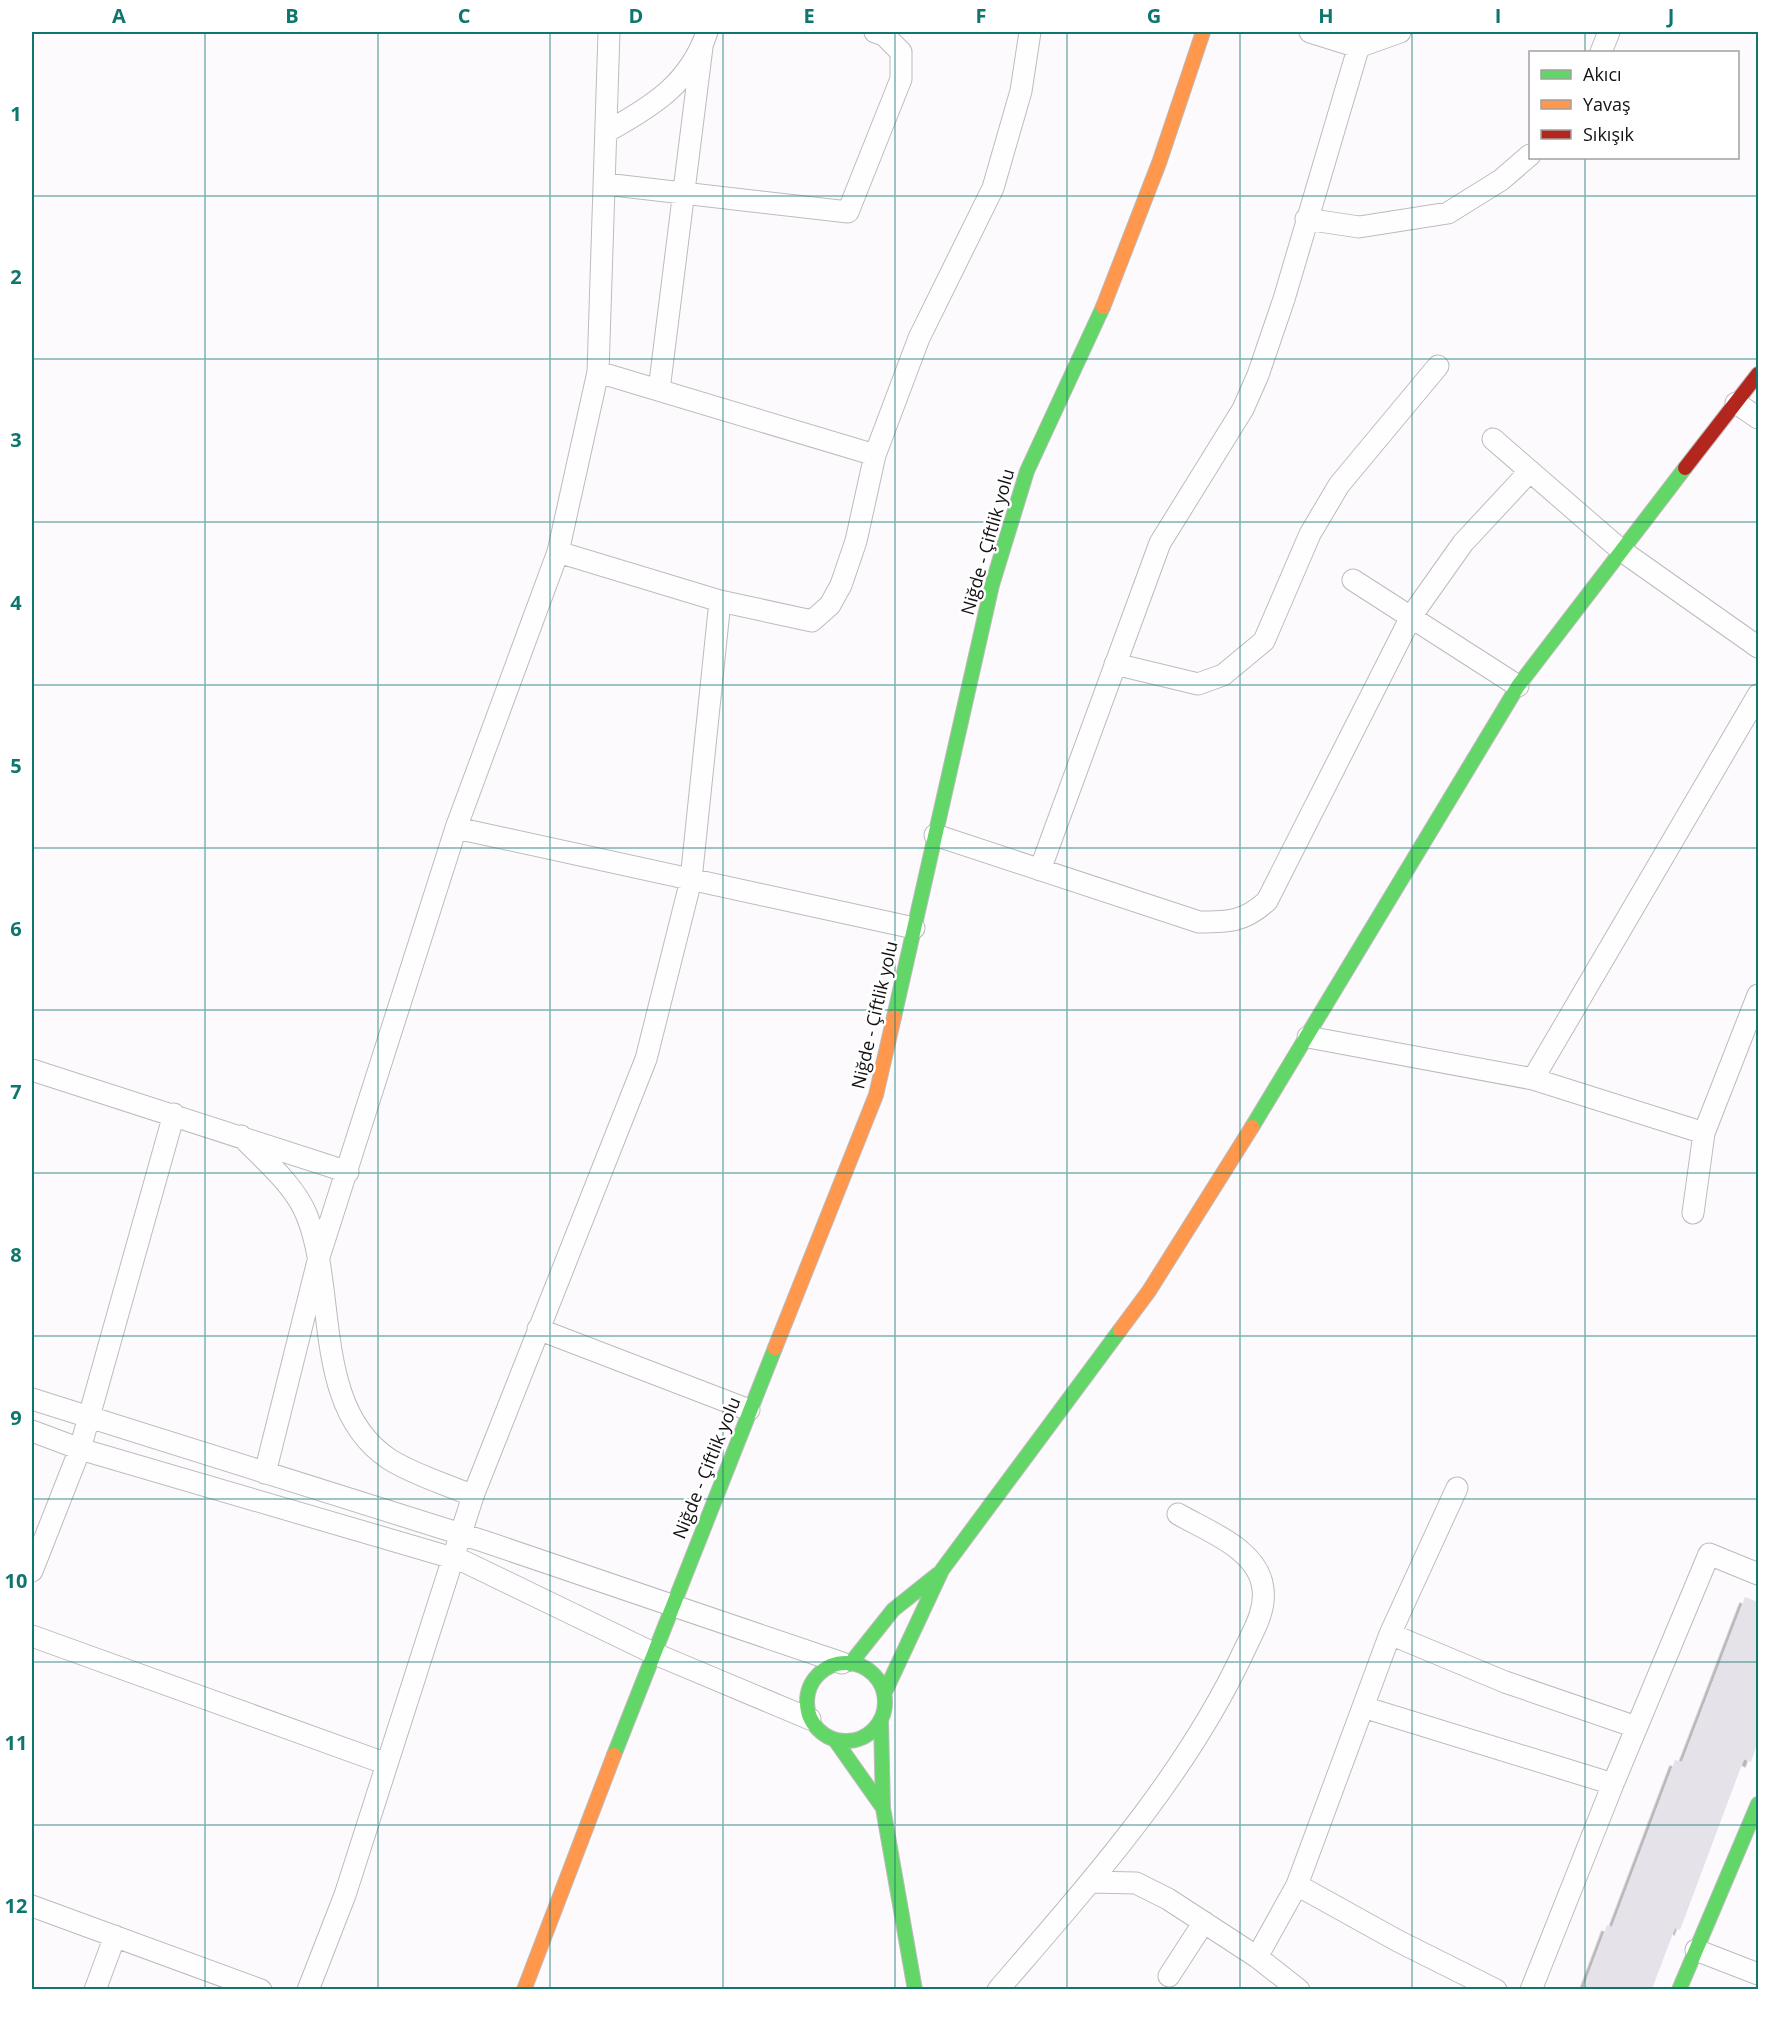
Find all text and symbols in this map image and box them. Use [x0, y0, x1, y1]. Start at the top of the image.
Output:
text: A [112, 2, 126, 29]
text: B [285, 2, 299, 29]
text: C [458, 2, 471, 29]
text: D [629, 2, 643, 29]
text: E [803, 2, 815, 29]
text: F [976, 2, 986, 29]
text: G [1147, 2, 1161, 29]
text: H [1318, 2, 1334, 29]
text: I [1495, 2, 1501, 29]
text: J [1666, 2, 1674, 29]
legend [1529, 51, 1739, 159]
text: Akıcı [1583, 62, 1622, 86]
text: Yavaş [1583, 92, 1631, 116]
text: 1 [10, 100, 22, 127]
text: Sıkışık [1583, 122, 1635, 146]
text: 2 [10, 263, 22, 290]
text: 3 [10, 426, 22, 453]
street label: Niğde - Çiftlik yolu [955, 466, 1019, 618]
text: 4 [10, 589, 22, 616]
text: 5 [10, 752, 22, 779]
text: 6 [10, 915, 22, 942]
street label: Niğde - Çiftlik yolu [845, 938, 903, 1091]
text: 7 [10, 1078, 22, 1105]
text: 8 [10, 1241, 22, 1268]
street label: Niğde - Çiftlik yolu [667, 1393, 746, 1542]
text: 9 [10, 1404, 22, 1431]
text: 10 [5, 1567, 27, 1594]
text: 11 [5, 1729, 27, 1756]
text: 12 [5, 1892, 27, 1919]

